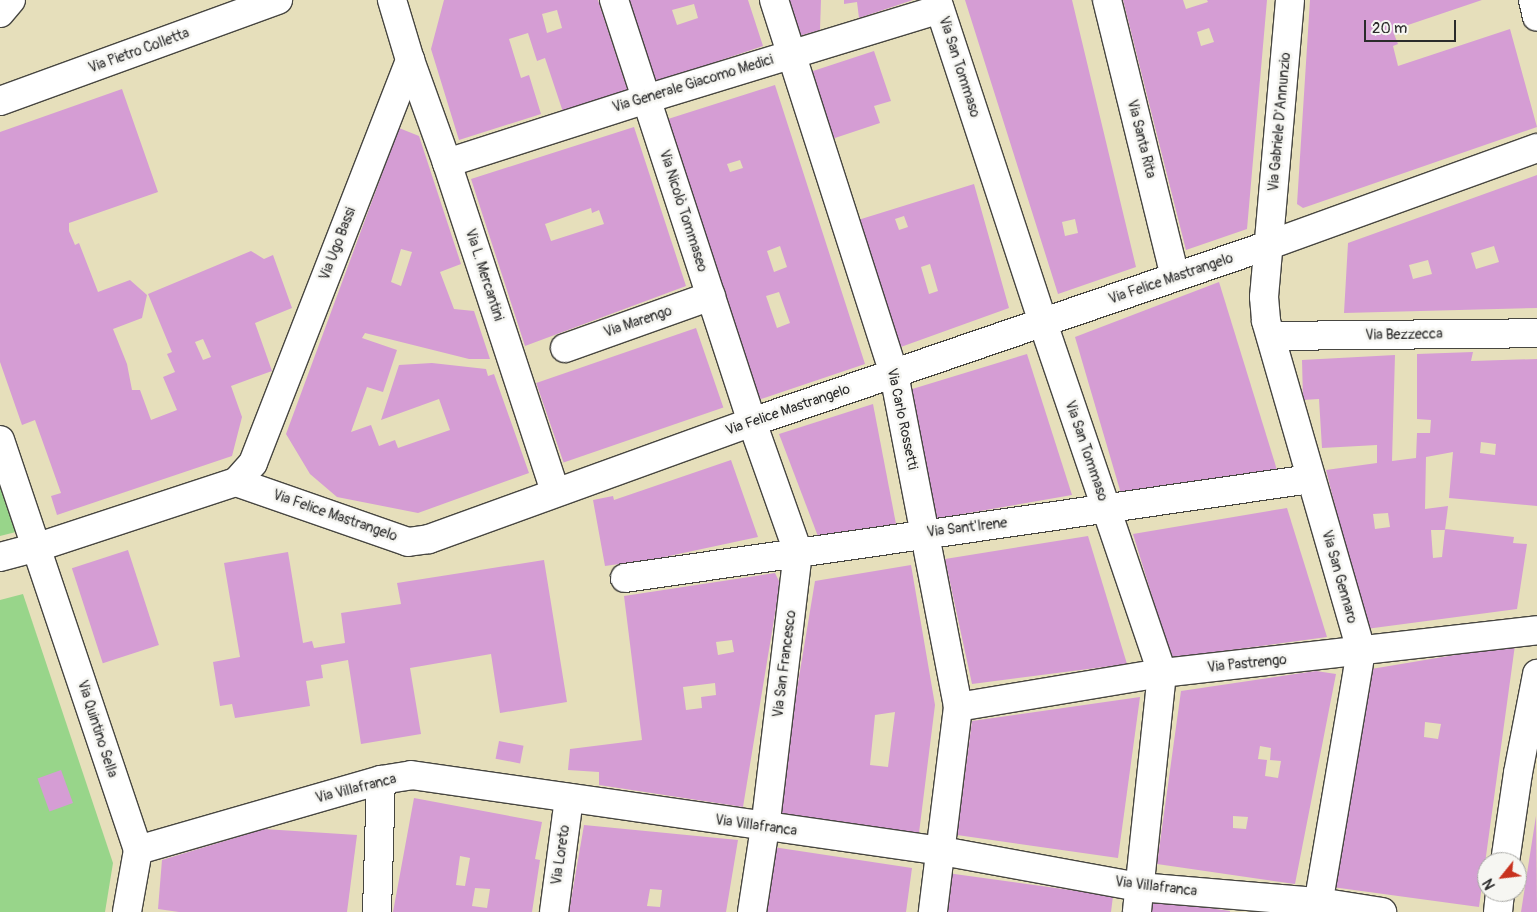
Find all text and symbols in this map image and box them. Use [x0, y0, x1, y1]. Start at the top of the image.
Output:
scale bar [1367, 10, 1460, 42]
street label: Via San Tommaso [935, 14, 983, 120]
text: 20 m [1372, 19, 1407, 38]
street label: Via Pietro Colletta [86, 25, 192, 77]
street label: Via Generale Giacomo Medici [611, 52, 775, 116]
street label: Via Gabriele D'Annunzio [1266, 52, 1294, 192]
street label: Via Santa Rita [1123, 98, 1159, 180]
street label: Via Nicolò Tommaseo [655, 148, 711, 274]
street label: Via Ugo Bassi [316, 205, 360, 283]
street label: Via L. Mercantini [461, 227, 507, 323]
street label: Via Felice Mastrangelo [1107, 250, 1235, 308]
street label: Via Marengo [602, 303, 674, 341]
street label: Via Bezzecca [1365, 326, 1443, 344]
street label: Via Carlo Rossetti [883, 367, 921, 471]
street label: Via Felice Mastrangelo [724, 381, 852, 439]
street label: Via San Tommaso [1061, 399, 1111, 503]
street label: Via Felice Mastrangelo [271, 487, 399, 545]
street label: Via Sant'Irene [926, 515, 1008, 541]
street label: Via San Gennaro [1318, 528, 1360, 626]
street label: Via San Francesco [770, 609, 800, 719]
street label: Via Pastrengo [1206, 651, 1288, 677]
street label: Via Quintino Sella [73, 678, 121, 780]
street label: Via Villafranca [314, 771, 398, 807]
street label: Via Villafranca [714, 812, 798, 840]
street label: Via Loreto [548, 824, 574, 886]
north arrow [1477, 852, 1527, 902]
street label: Via Villafranca [1114, 874, 1198, 900]
text: N [1480, 876, 1499, 892]

